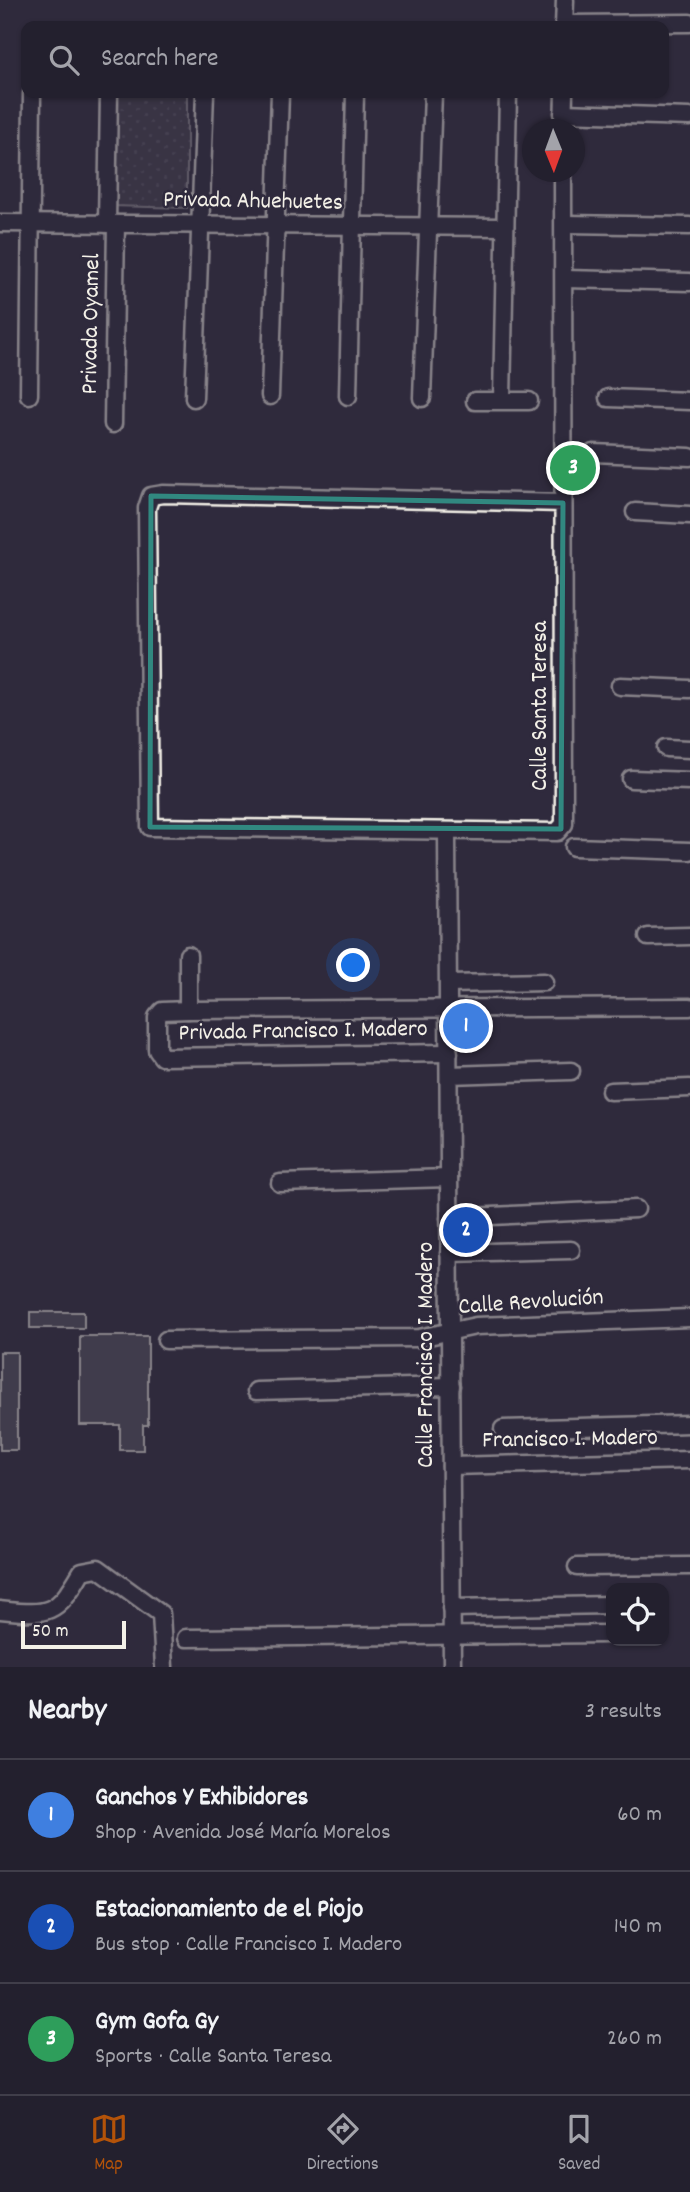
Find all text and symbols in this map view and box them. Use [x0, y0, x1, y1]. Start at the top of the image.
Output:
search box [21, 21, 669, 98]
icon: search [45, 41, 83, 79]
text: Search here [101, 41, 219, 78]
north arrow [522, 119, 585, 182]
street label: Privada Ahuehuetes [163, 183, 343, 221]
street label: Privada Oyamel [74, 253, 110, 395]
pin: 3 [550, 442, 596, 494]
street label: Calle Santa Teresa [524, 620, 558, 791]
your location [336, 948, 370, 982]
pin: 1 [443, 1000, 489, 1052]
street label: Privada Francisco I. Madero [178, 1013, 428, 1051]
pin: 2 [443, 1204, 489, 1256]
street label: Calle Francisco I. Madero [410, 1242, 444, 1468]
street label: Calle Revolución [457, 1281, 605, 1325]
street label: Francisco I. Madero [482, 1421, 658, 1459]
map controls [606, 1583, 669, 1646]
button: locate [606, 1583, 669, 1646]
scale bar [21, 1618, 126, 1650]
text: 50 m [32, 1619, 69, 1646]
text: Nearby [28, 1691, 106, 1734]
text: 3 results [585, 1696, 662, 1729]
text: Ganchos Y Exhibidores [95, 1780, 309, 1817]
text: 1 [48, 1799, 54, 1832]
text: 60 m [617, 1799, 662, 1832]
text: Shop · Avenida José María Morelos [95, 1817, 391, 1850]
text: Estacionamiento de el Piojo [95, 1892, 363, 1929]
text: 2 [46, 1911, 56, 1944]
text: 140 m [614, 1911, 662, 1944]
text: Bus stop · Calle Francisco I. Madero [95, 1929, 402, 1962]
text: Gym Gofa Gy [95, 2004, 218, 2041]
text: 3 [46, 2023, 56, 2056]
text: 260 m [607, 2023, 662, 2056]
text: Sports · Calle Santa Teresa [95, 2041, 332, 2074]
tab: Map [90, 2110, 128, 2179]
tab: Directions [307, 2110, 379, 2179]
tab: Saved [558, 2110, 600, 2179]

